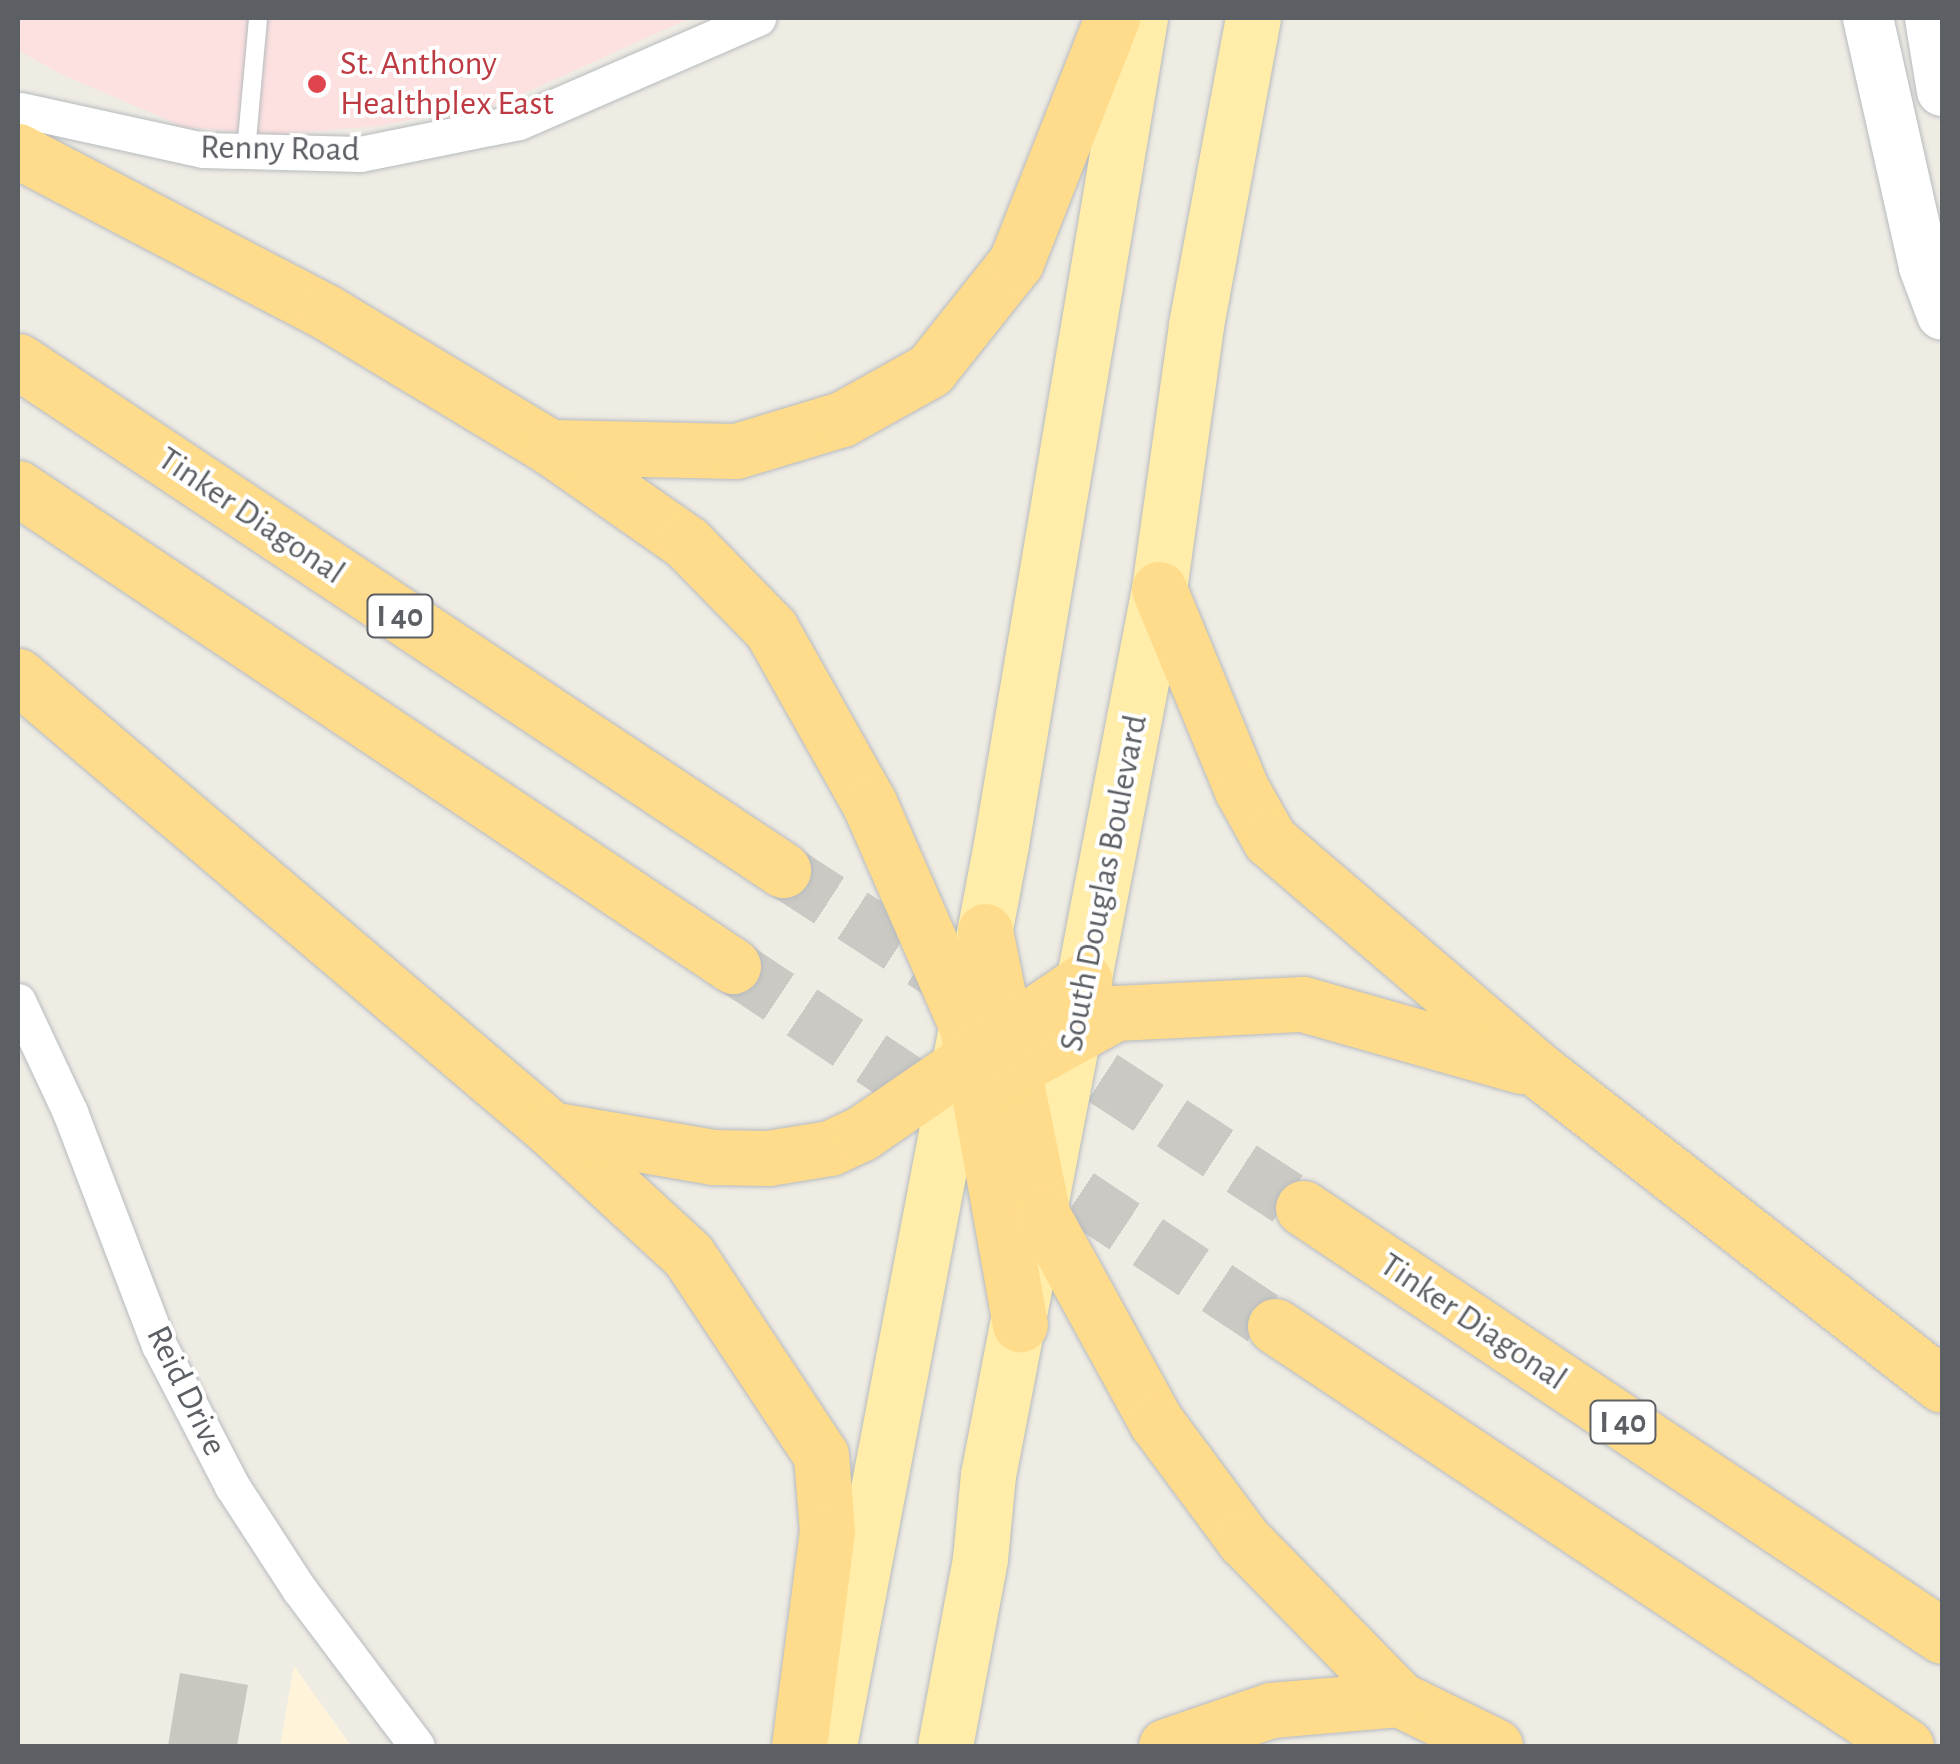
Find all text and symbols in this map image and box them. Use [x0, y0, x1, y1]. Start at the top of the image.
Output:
place label: St. Anthony Healthplex East [340, 43, 554, 125]
marker: St. Anthony Healthplex East [304, 71, 330, 97]
street label: Renny Road [200, 127, 360, 171]
street label: Tinker Diagonal [150, 438, 352, 594]
road number: I 40 [365, 589, 435, 643]
street label: South Douglas Boulevard [1051, 711, 1157, 1055]
street label: Tinker Diagonal [1372, 1244, 1574, 1400]
street label: Reid Drive [137, 1319, 235, 1463]
road number: I 40 [1588, 1395, 1658, 1449]

